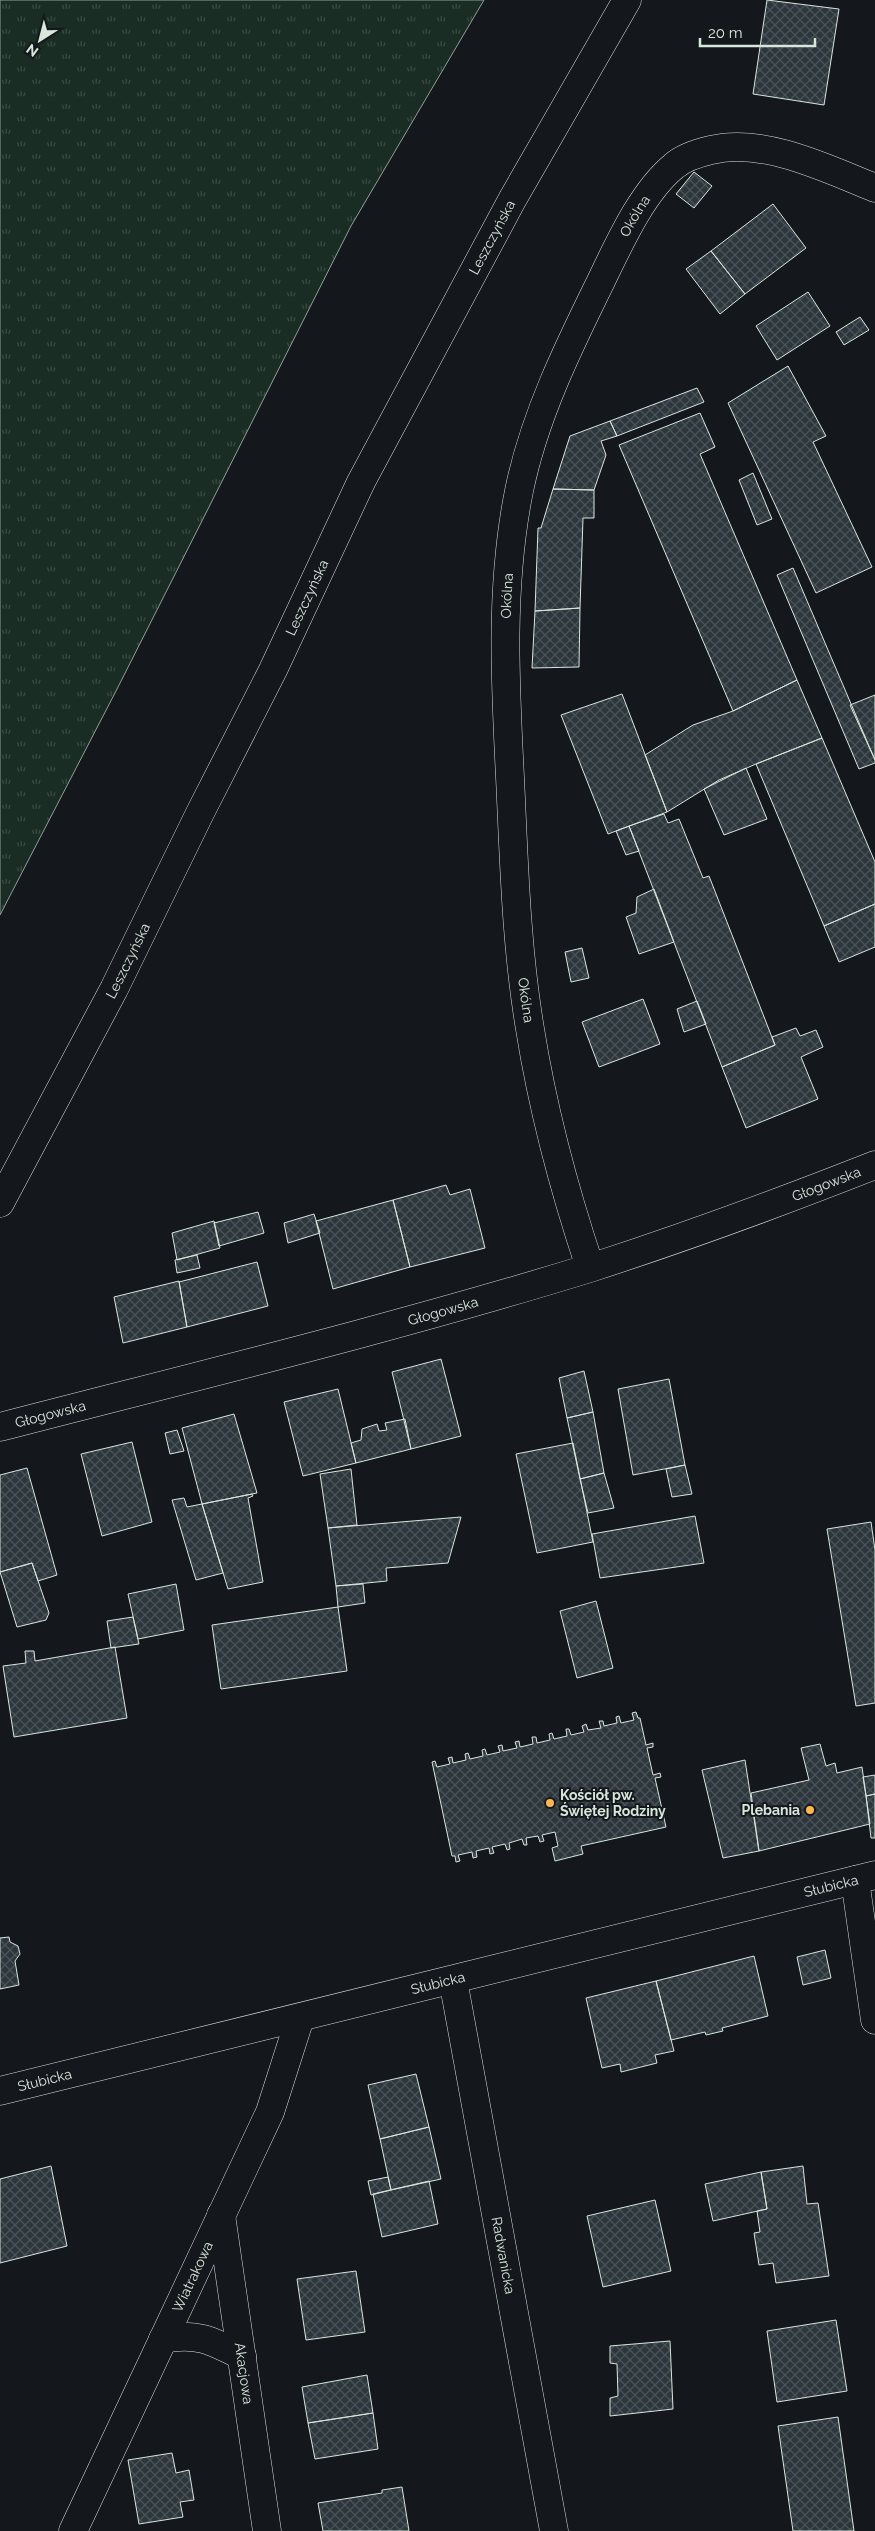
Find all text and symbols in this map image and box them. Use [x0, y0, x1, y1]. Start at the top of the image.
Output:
north arrow [15, 15, 65, 65]
scale bar [700, 15, 815, 47]
text: 20 m [708, 24, 743, 42]
text: N [23, 41, 41, 60]
street label: Okólna [616, 192, 653, 240]
street label: Leszczyńska [466, 197, 518, 277]
street label: Leszczyńska [282, 557, 332, 638]
street label: Okólna [498, 572, 516, 619]
street label: Leszczyńska [103, 920, 153, 1001]
street label: Okólna [515, 976, 537, 1024]
street label: Głogowska [790, 1163, 863, 1204]
street label: Głogowska [406, 1294, 480, 1328]
street label: Głogowska [13, 1397, 87, 1431]
place label: Kościół pw. Świętej Rodziny [560, 1787, 666, 1819]
marker: Kościół pw. Świętej Rodziny [544, 1797, 556, 1809]
place label: Plebania [741, 1802, 800, 1818]
marker: Plebania [804, 1804, 816, 1816]
street label: Słubicka [802, 1871, 860, 1900]
street label: Słubicka [409, 1969, 467, 1997]
street label: Słubicka [16, 2066, 73, 2094]
street label: Radwanicka [489, 2216, 518, 2295]
street label: Wiatrakowa [169, 2239, 216, 2315]
street label: Akacjowa [232, 2341, 256, 2405]

